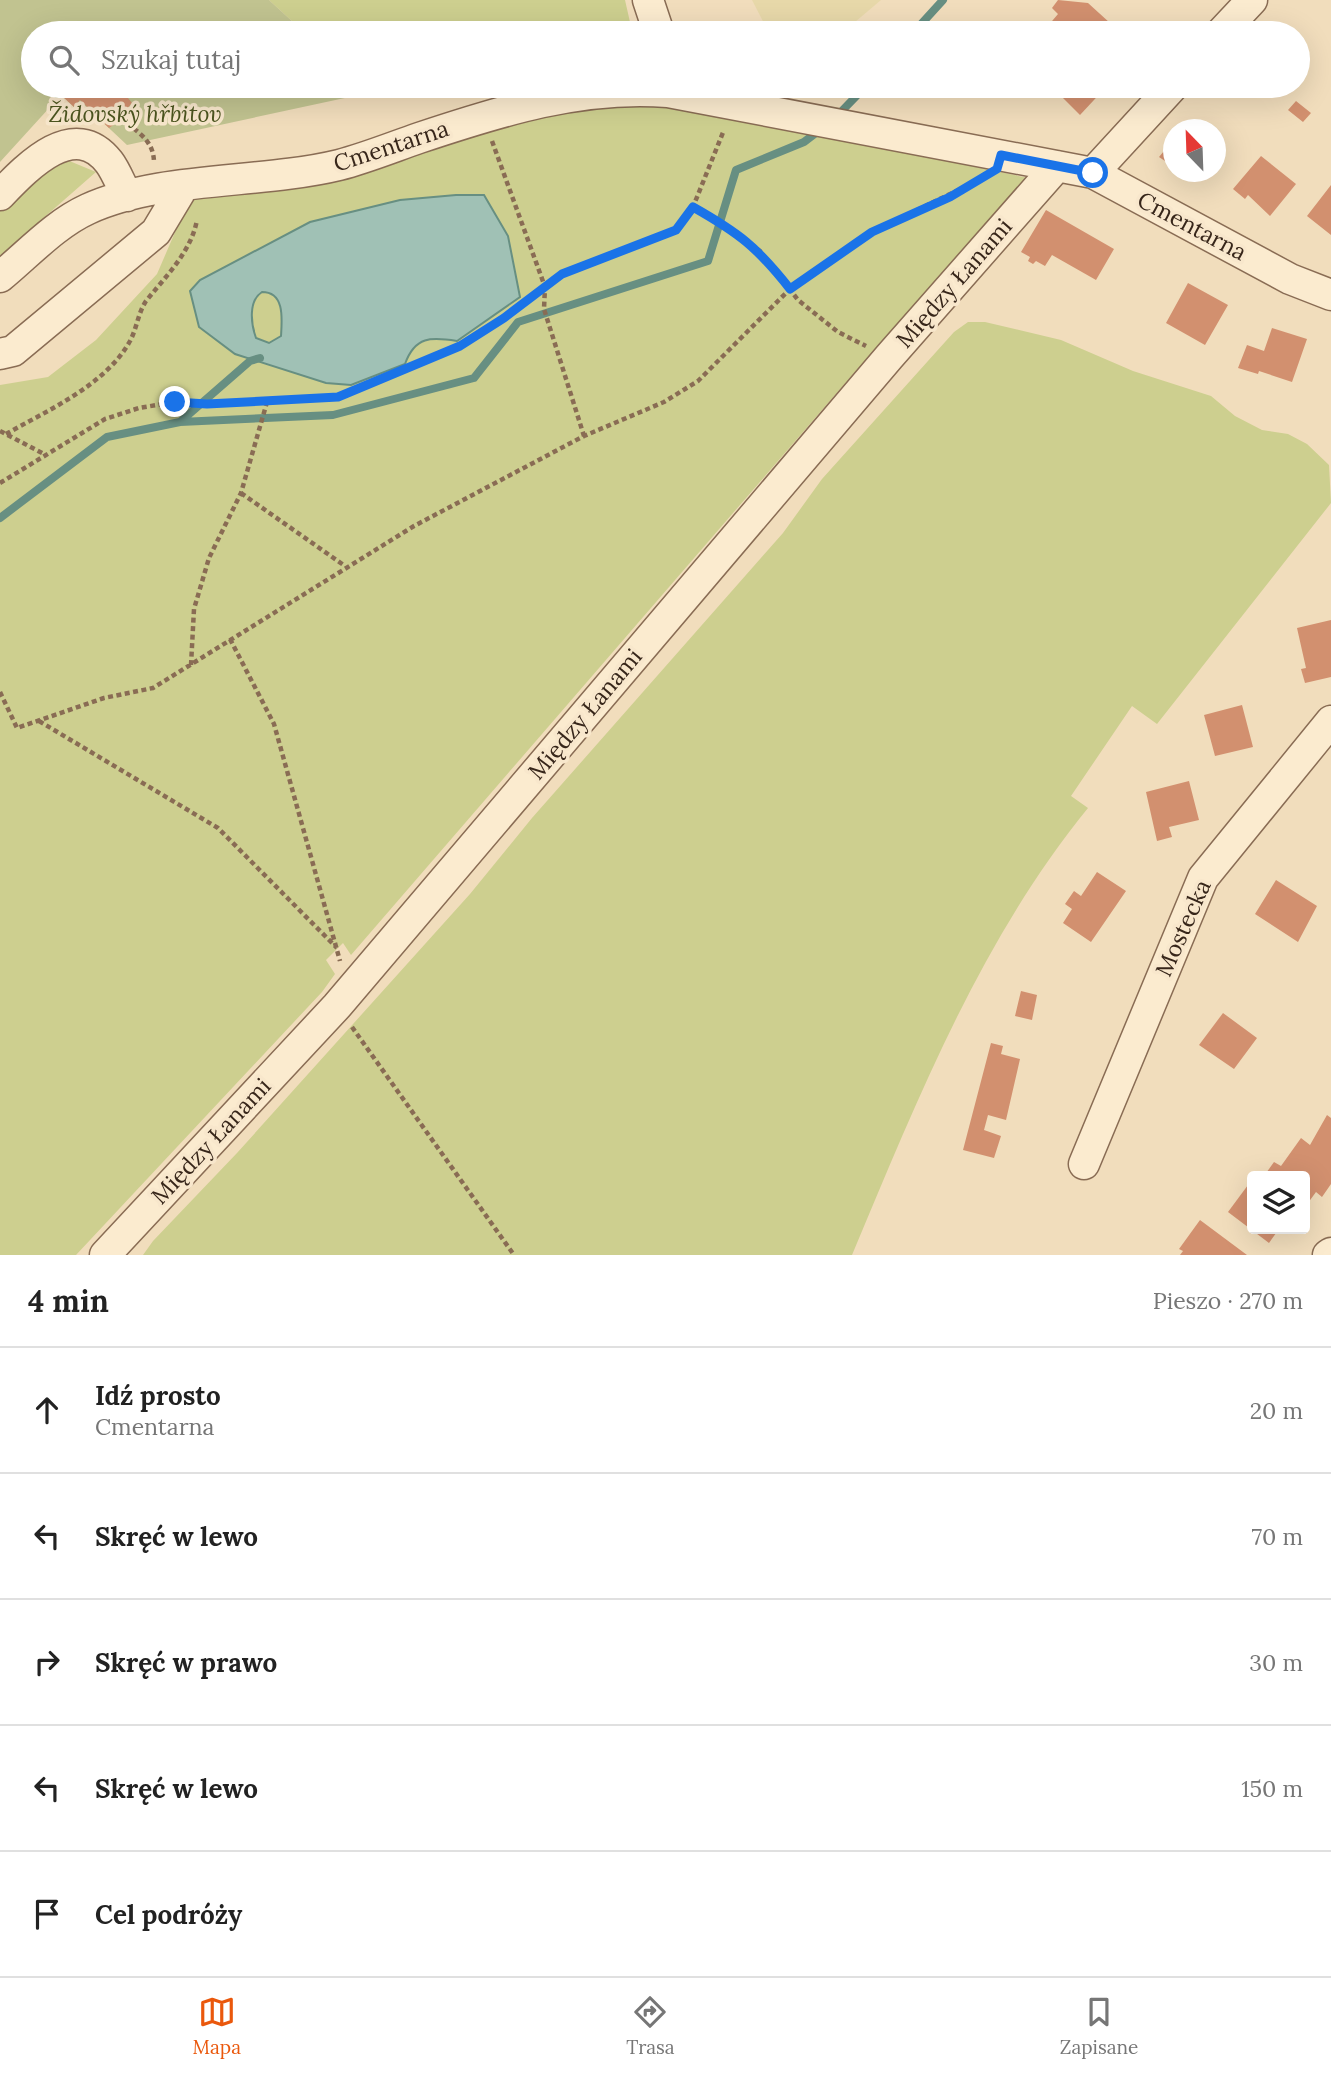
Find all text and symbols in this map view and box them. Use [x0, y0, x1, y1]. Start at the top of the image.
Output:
search box [21, 21, 1310, 98]
icon: search [45, 41, 83, 79]
text: Szukaj tutaj [101, 43, 241, 76]
park label: Židovský hřbitov [49, 99, 221, 128]
street label: Cmentarna [330, 113, 452, 178]
north arrow [1163, 119, 1226, 182]
route start [1077, 157, 1108, 188]
street label: Cmentarna [1133, 185, 1252, 266]
street label: Między Łanami [889, 212, 1018, 353]
route end [159, 386, 190, 417]
street label: Między Łanami [521, 642, 648, 785]
street label: Mostecka [1148, 875, 1217, 981]
street label: Między Łanami [145, 1071, 277, 1210]
map controls [1247, 1171, 1310, 1234]
button: layers [1247, 1171, 1310, 1234]
text: 4 min [28, 1282, 109, 1320]
text: Pieszo · 270 m [1153, 1286, 1303, 1315]
text: Idź prosto [95, 1379, 221, 1412]
icon: ahead [28, 1391, 66, 1429]
text: 20 m [1250, 1396, 1303, 1425]
text: Cmentarna [95, 1412, 214, 1441]
icon: left [28, 1517, 66, 1555]
text: Skręć w lewo [95, 1520, 258, 1553]
text: 70 m [1252, 1522, 1303, 1551]
icon: right [28, 1643, 66, 1681]
text: Skręć w prawo [95, 1646, 277, 1679]
text: 30 m [1249, 1648, 1303, 1677]
icon: left [28, 1769, 66, 1807]
text: Skręć w lewo [95, 1772, 258, 1805]
text: 150 m [1241, 1774, 1303, 1803]
icon: arrive [28, 1895, 66, 1933]
text: Cel podróży [95, 1898, 242, 1931]
tab: Mapa [193, 1993, 241, 2059]
tab: Trasa [626, 1993, 675, 2059]
tab: Zapisane [1060, 1993, 1138, 2059]

